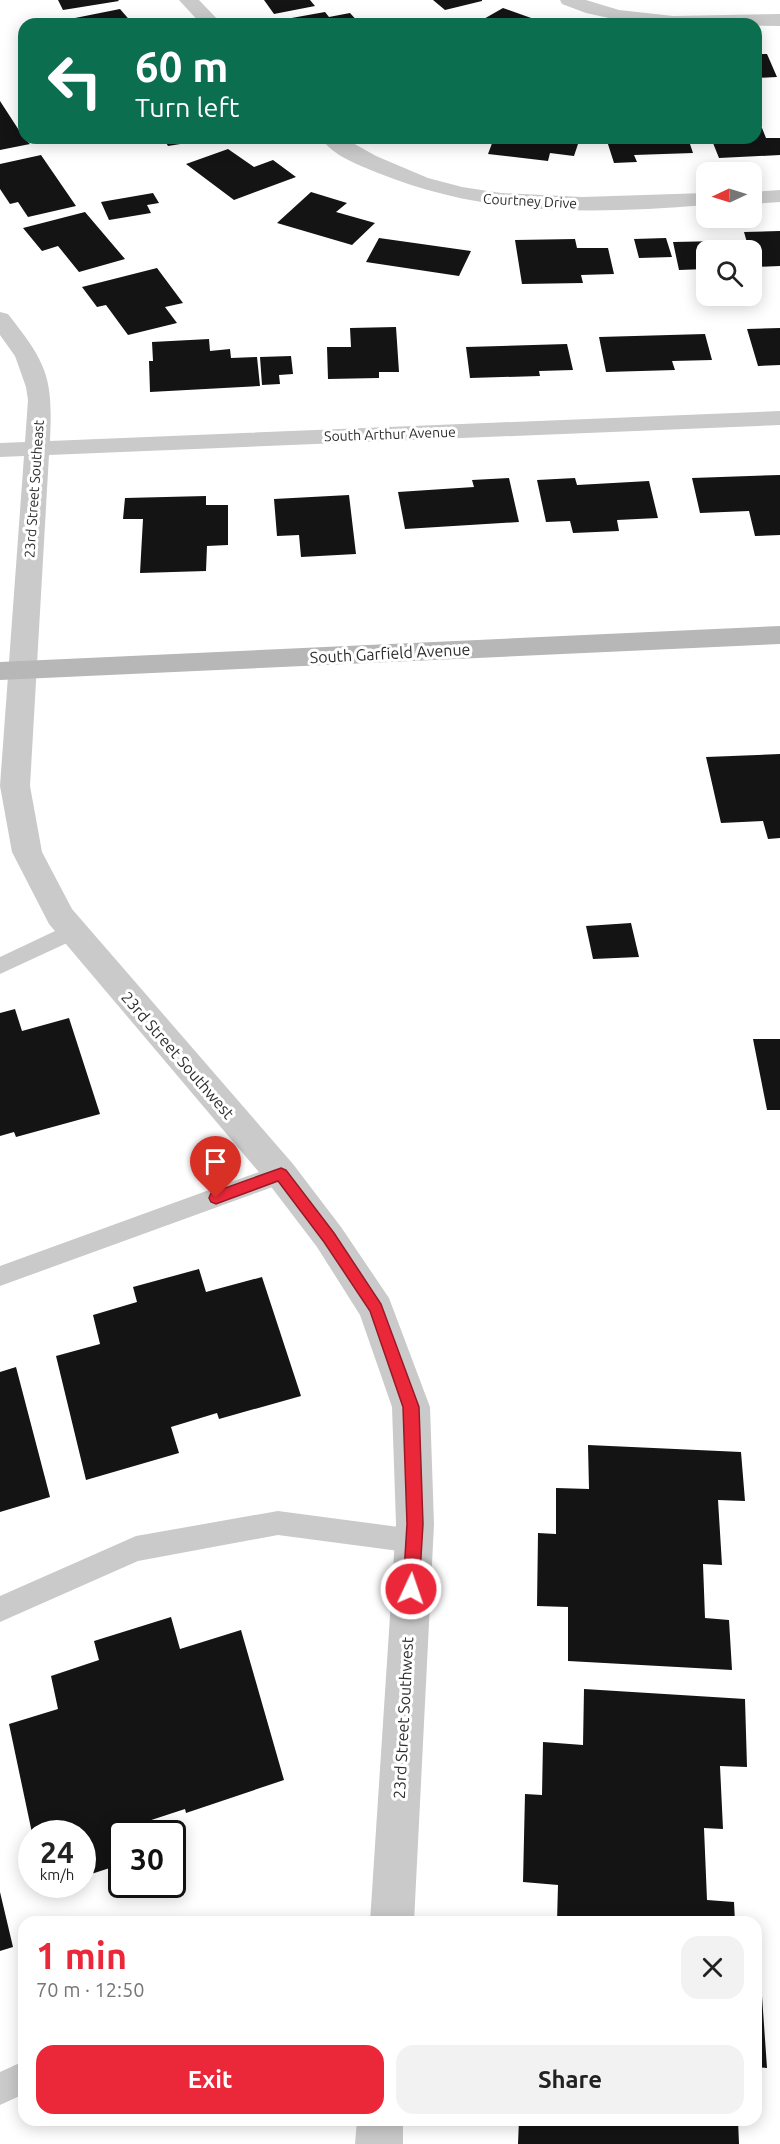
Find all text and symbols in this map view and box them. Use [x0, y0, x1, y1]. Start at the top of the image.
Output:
icon: left [36, 42, 114, 120]
text: 60 m [135, 43, 229, 90]
text: Turn left [135, 92, 239, 122]
north arrow [696, 162, 762, 228]
map controls [696, 162, 762, 306]
street label: Courtney Drive [482, 191, 578, 211]
button: search [696, 240, 762, 306]
street label: 23rd Street Southeast [21, 419, 47, 559]
street label: South Arthur Avenue [324, 424, 456, 444]
street label: South Garfield Avenue [309, 640, 471, 666]
street label: 23rd Street Southwest [118, 988, 238, 1123]
pin [190, 1136, 241, 1198]
icon: arrive [199, 1145, 232, 1178]
position arrow [379, 1557, 443, 1621]
street label: 23rd Street Southwest [390, 1636, 416, 1799]
speed limit sign: 30 [108, 1820, 186, 1898]
text: 24 [40, 1835, 74, 1869]
text: km/h [40, 1866, 74, 1883]
text: 1 min [36, 1935, 127, 1976]
button: close [681, 1936, 744, 1999]
text: 70 m · 12:50 [36, 1978, 145, 2001]
button: Exit [36, 2045, 384, 2114]
button: Share [396, 2045, 744, 2114]

